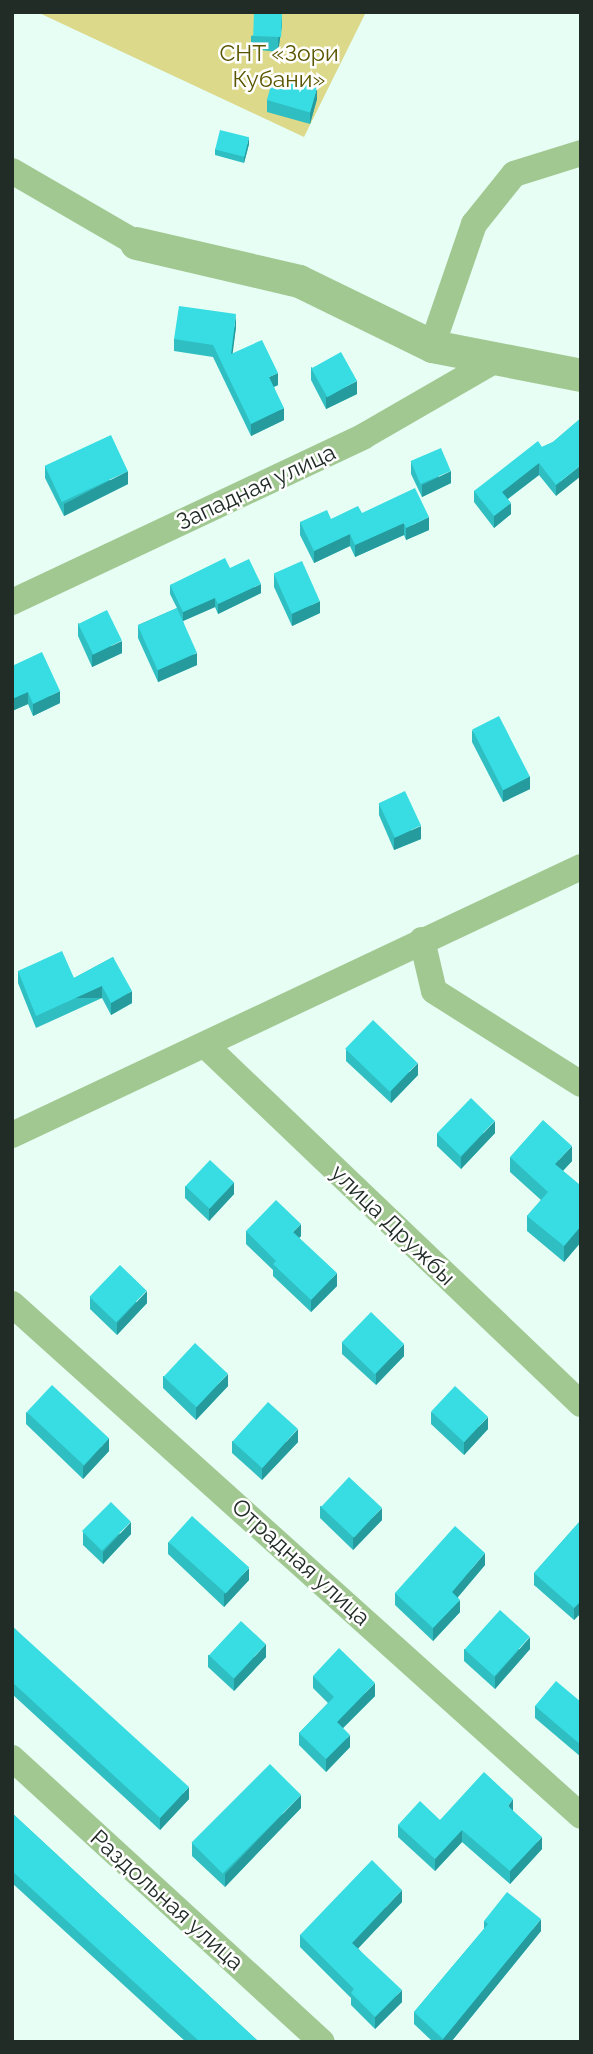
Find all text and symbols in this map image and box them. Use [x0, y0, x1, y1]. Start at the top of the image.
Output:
park label: СНТ «Зори Кубани» [219, 39, 339, 93]
street label: Западная улица [172, 438, 340, 536]
street label: улица Дружбы [325, 1159, 461, 1291]
street label: Отрадная улица [226, 1492, 376, 1632]
street label: Раздольная улица [84, 1824, 250, 1976]

